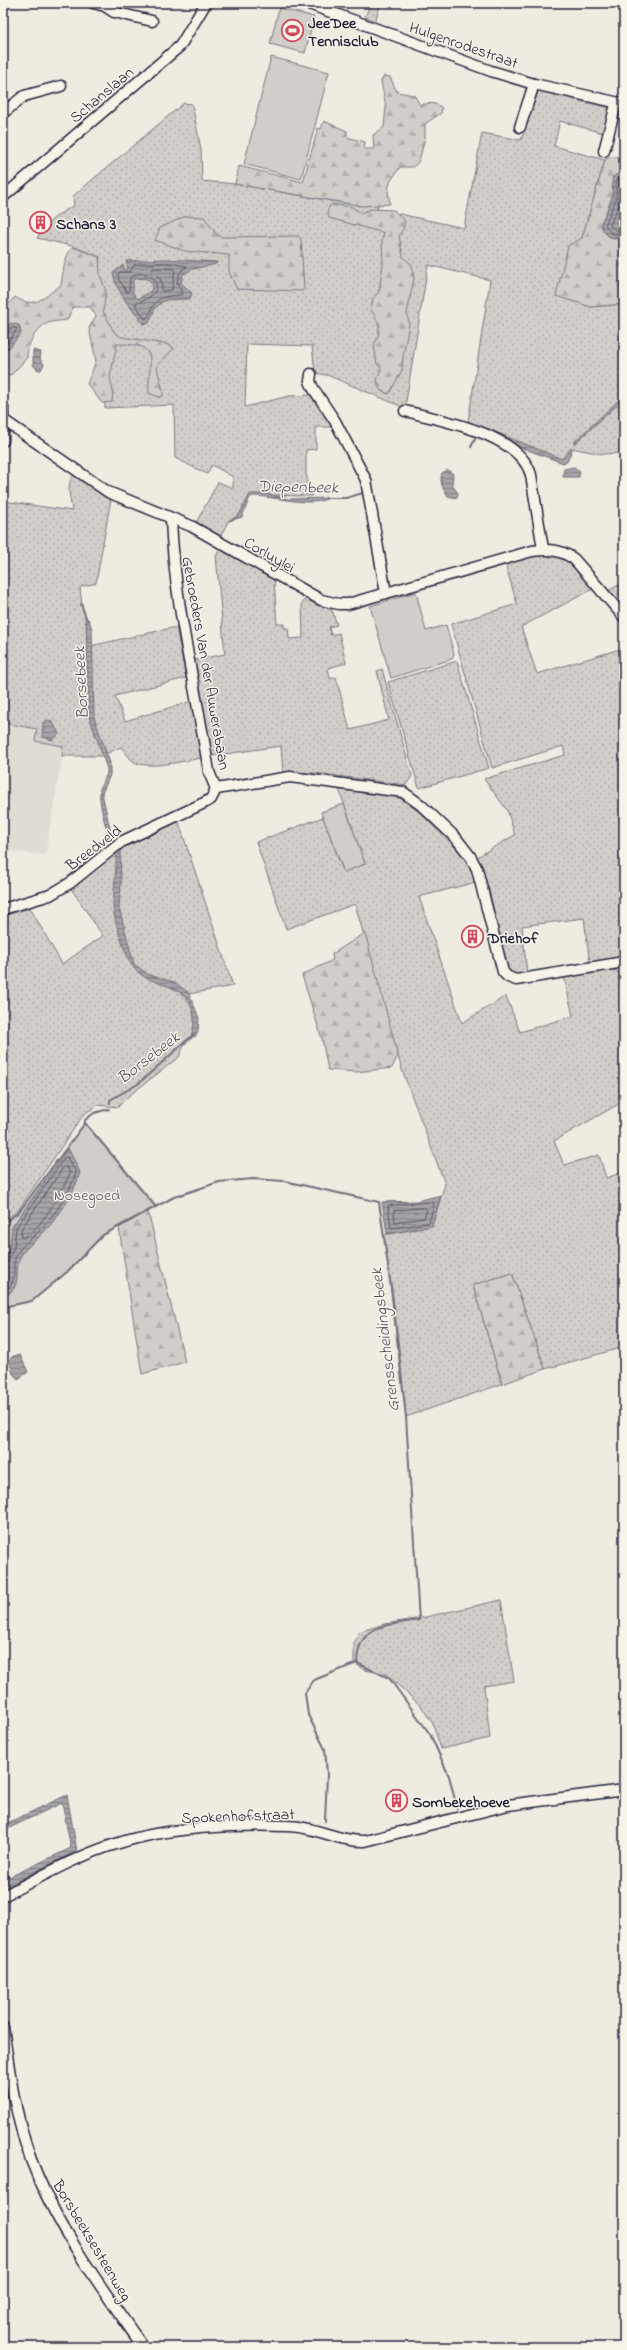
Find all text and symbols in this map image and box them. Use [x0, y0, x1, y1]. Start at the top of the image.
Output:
place label: JeeDee Tennisclub [308, 12, 379, 54]
street label: Hulgenrodestraat [406, 16, 522, 76]
sports icon: JeeDee Tennisclub [279, 18, 305, 44]
street label: Schanslaan [65, 61, 140, 130]
building icon: Schans 3 [27, 210, 53, 236]
place label: Schans 3 [56, 213, 117, 237]
water label: Diepenbeek [258, 474, 340, 501]
street label: Corluylei [239, 531, 299, 580]
street label: Gebroeders Van der Auwerabaan [174, 555, 236, 772]
water label: Borsebeek [67, 644, 96, 720]
street label: Breedveld [60, 820, 127, 878]
building icon: Driehof [459, 924, 485, 950]
place label: Driehof [487, 927, 539, 951]
water label: Borsebeek [112, 1025, 187, 1091]
park label: Nosegoed [54, 1184, 120, 1208]
water label: Grensscheidingsbeek [364, 1265, 408, 1413]
building icon: Sombekehoeve [383, 1788, 409, 1814]
place label: Sombekehoeve [412, 1791, 511, 1815]
street label: Spokenhofstraat [181, 1803, 296, 1831]
street label: Borsbeeksesteenweg [45, 2175, 137, 2306]

